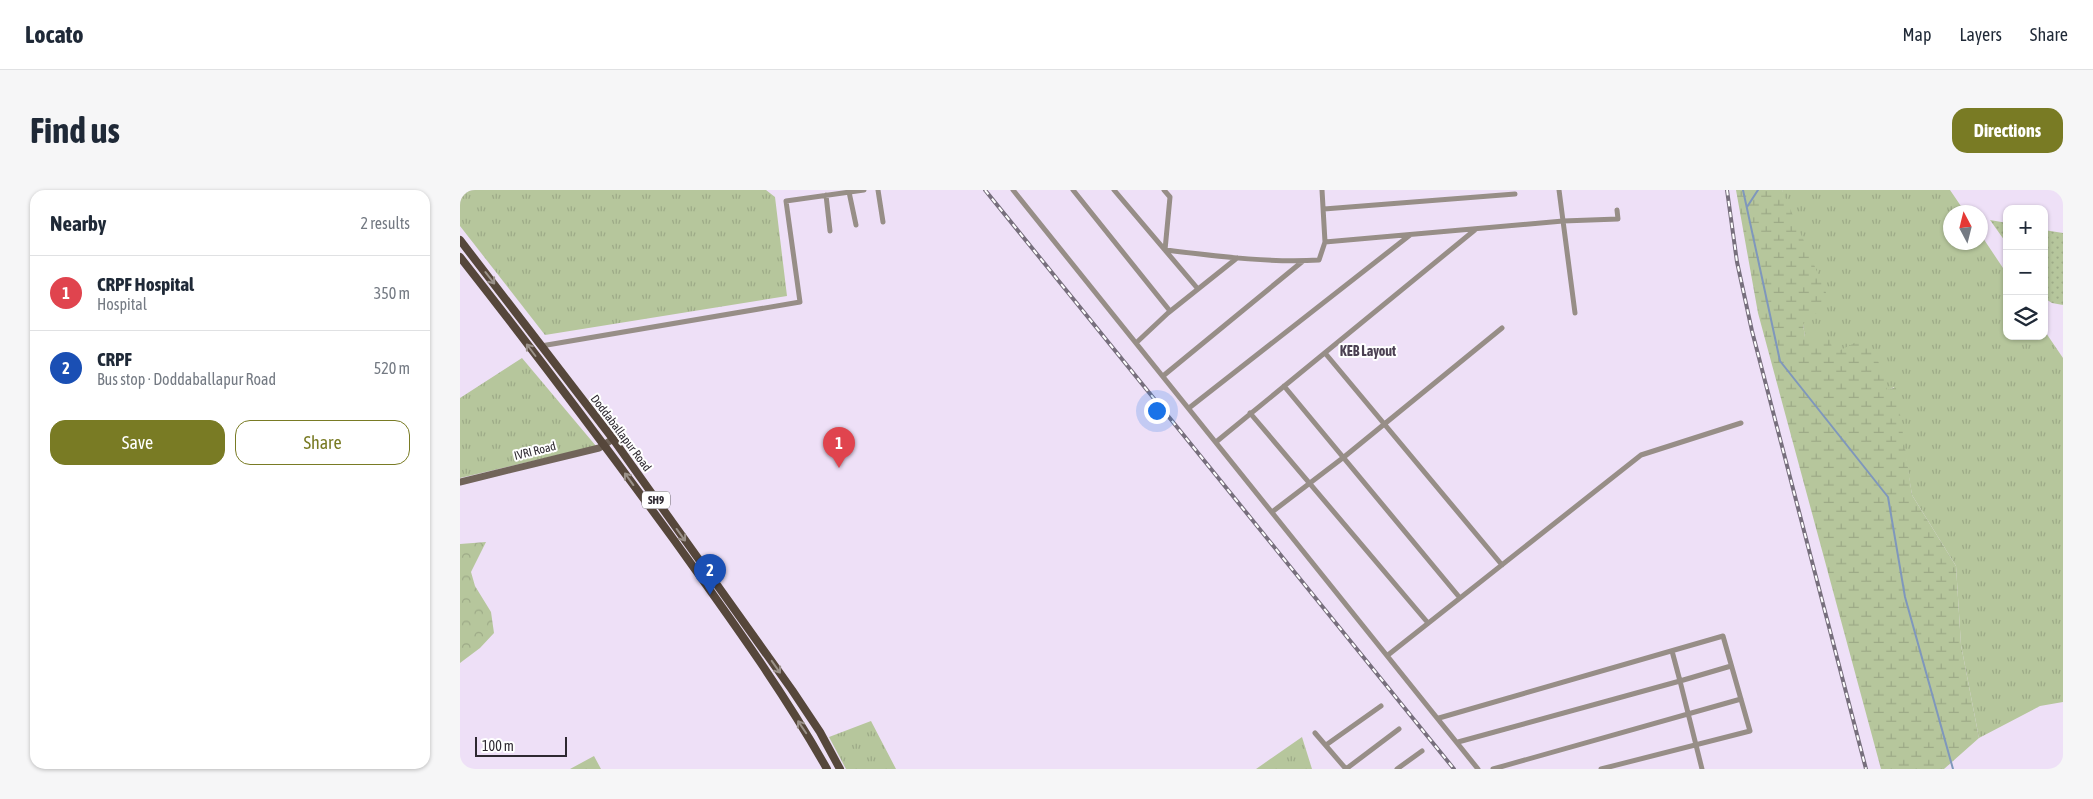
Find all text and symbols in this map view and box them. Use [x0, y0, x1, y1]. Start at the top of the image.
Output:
text: Locato [25, 21, 84, 48]
text: Map [1902, 24, 1931, 45]
text: Layers [1959, 24, 2002, 45]
text: Share [2030, 24, 2068, 45]
button: Directions [1952, 108, 2063, 153]
text: Find us [30, 110, 120, 150]
north arrow [1943, 205, 1988, 250]
map controls [2003, 205, 2048, 340]
button: + [2003, 205, 2048, 250]
text: Nearby [50, 211, 106, 235]
text: 2 results [360, 214, 410, 232]
button: − [2003, 250, 2048, 295]
one-way arrow [485, 271, 495, 285]
text: CRPF Hospital [97, 273, 194, 295]
text: 1 [62, 284, 70, 302]
text: 350 m [374, 284, 410, 302]
text: Hospital [97, 295, 147, 313]
button: layers [2003, 295, 2048, 340]
one-way arrow [526, 343, 536, 357]
district label: KEB Layout [1340, 343, 1396, 359]
text: CRPF [97, 348, 132, 370]
text: 2 [62, 359, 70, 377]
text: 520 m [374, 359, 410, 377]
text: Bus stop · Doddaballapur Road [97, 370, 276, 388]
street label: Doddaballapur Road [588, 392, 654, 474]
your location [1144, 398, 1170, 424]
button: Save [50, 420, 225, 465]
button: Share [235, 420, 410, 465]
pin: 1 [823, 427, 855, 468]
street label: IVRI Road [513, 439, 557, 463]
one-way arrow [624, 472, 634, 486]
road number: SH9 [642, 492, 670, 508]
one-way arrow [676, 528, 686, 542]
pin: 2 [694, 554, 726, 595]
one-way arrow [770, 660, 781, 673]
one-way arrow [797, 720, 807, 734]
scale bar [475, 734, 568, 757]
text: 100 m [482, 738, 514, 754]

